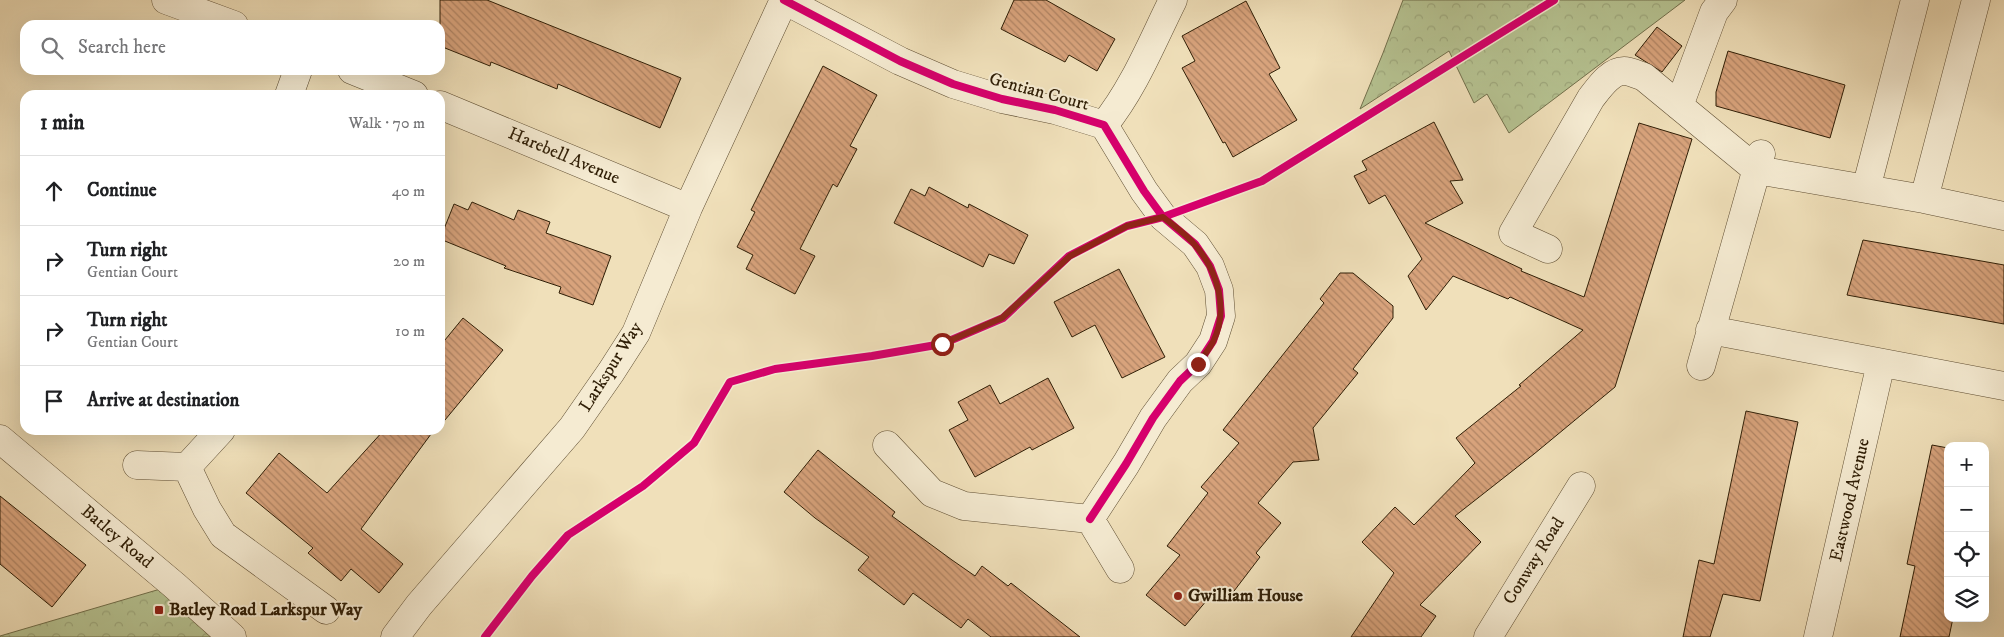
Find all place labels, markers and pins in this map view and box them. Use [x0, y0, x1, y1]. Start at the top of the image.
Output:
place label: Gwilliam House [1188, 585, 1303, 607]
marker: Gwilliam House [1172, 590, 1184, 602]
place label: Batley Road Larkspur Way [169, 599, 363, 621]
marker: Batley Road Larkspur Way [153, 604, 165, 616]

